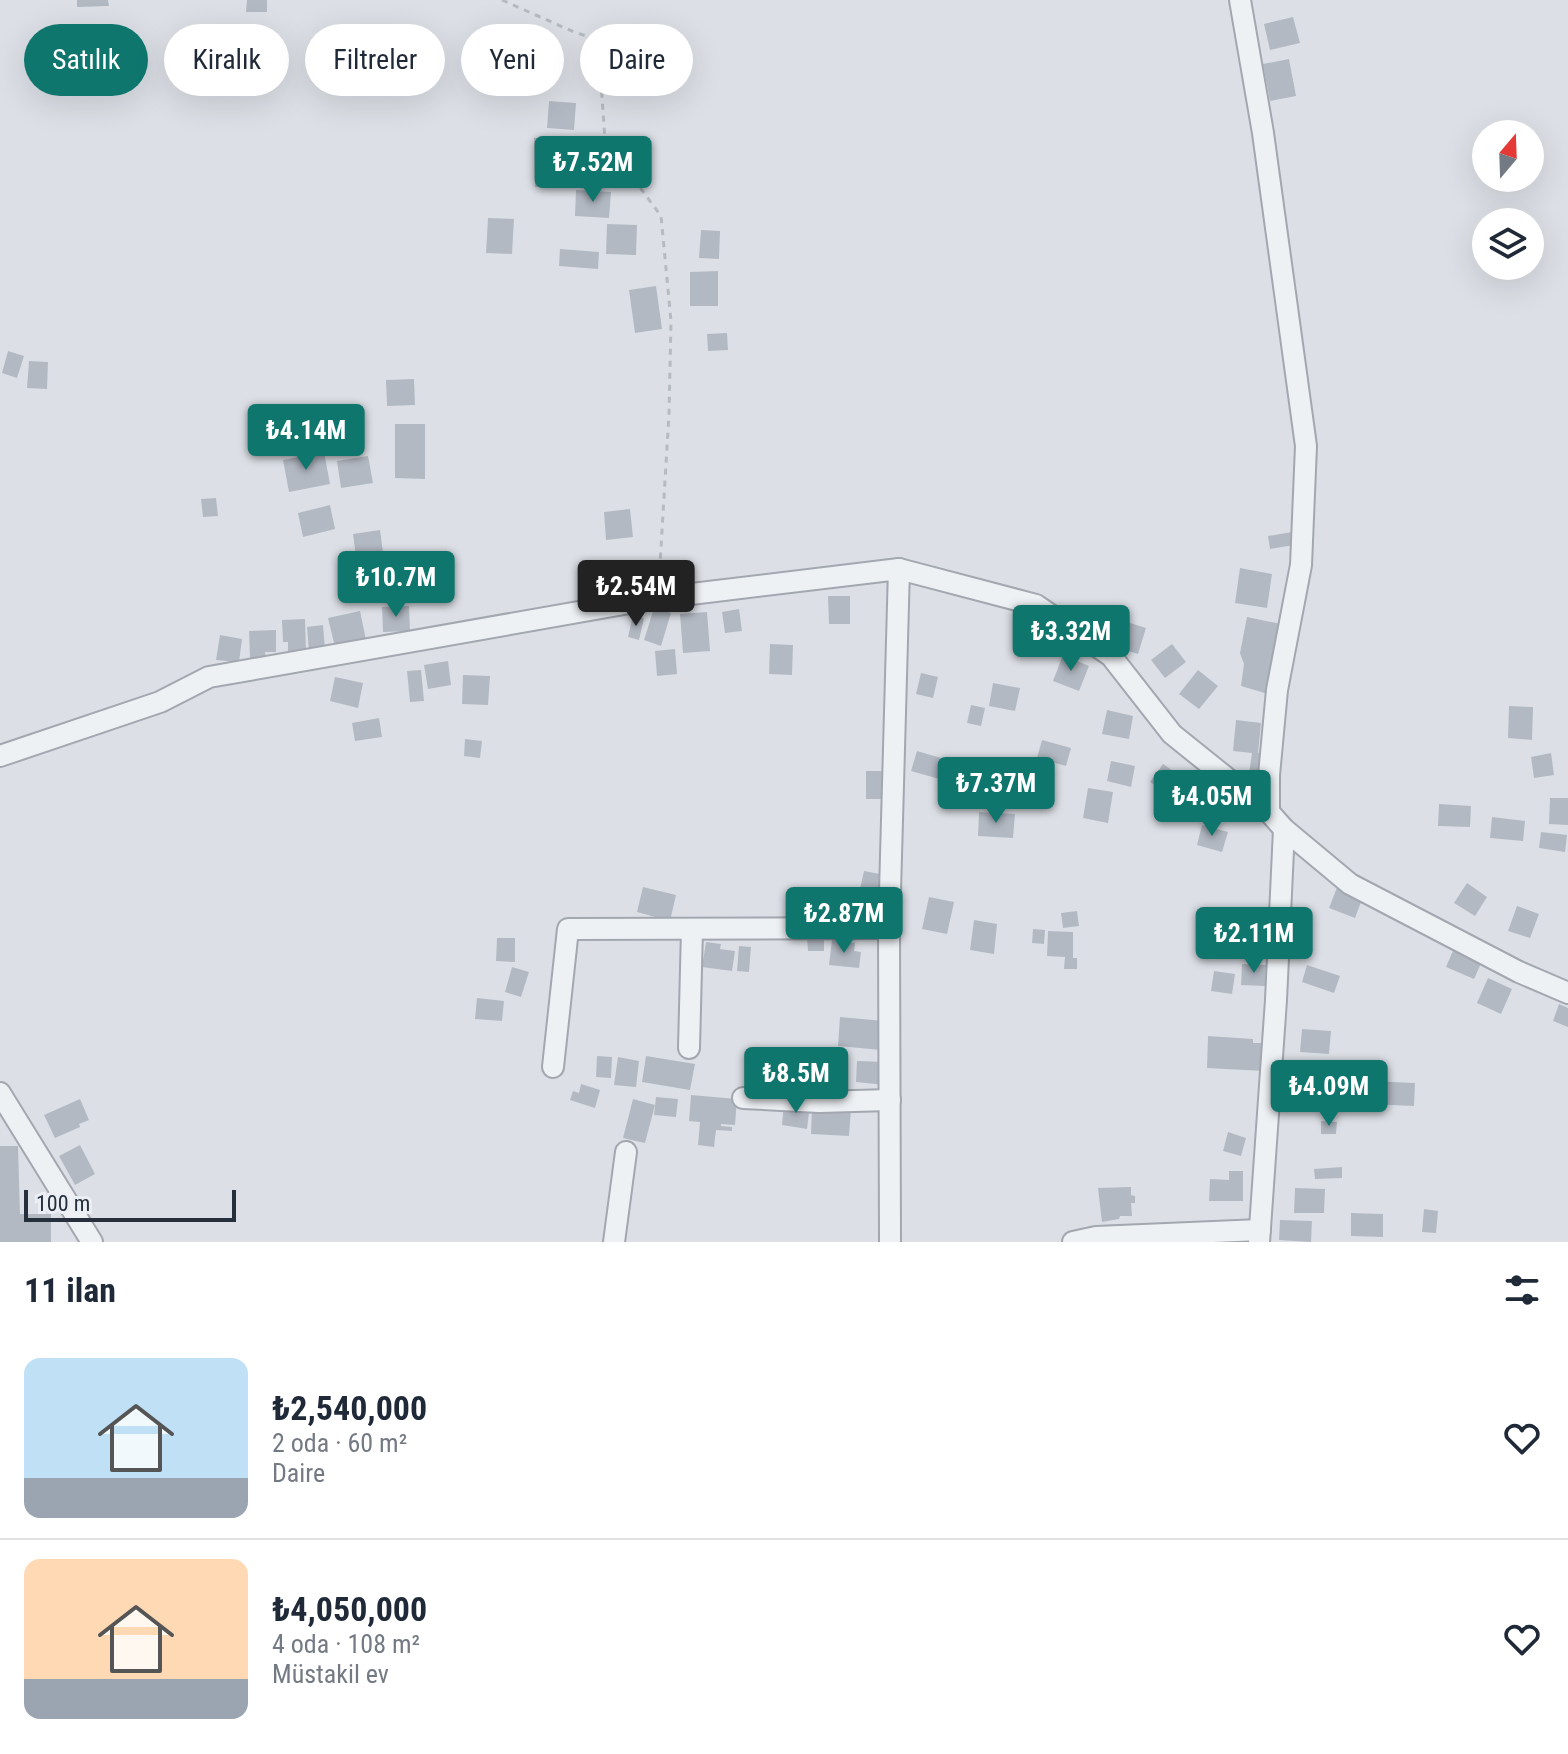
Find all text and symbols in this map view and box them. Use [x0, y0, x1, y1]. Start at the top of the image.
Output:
chip: Satılık [24, 24, 148, 96]
chip: Kiralık [164, 24, 289, 96]
chip: Filtreler [305, 24, 445, 96]
chip: Yeni [461, 24, 564, 96]
chip: Daire [580, 24, 693, 96]
north arrow [1472, 120, 1544, 192]
map controls [1472, 120, 1544, 280]
pin: ₺7.52M [528, 136, 658, 204]
text: ₺7.52M [553, 147, 633, 177]
button: layers [1472, 208, 1544, 280]
pin: ₺4.14M [241, 404, 371, 472]
text: ₺4.14M [266, 415, 346, 445]
pin: ₺10.7M [331, 551, 461, 619]
pin: ₺2.54M [571, 560, 701, 628]
text: ₺10.7M [356, 562, 436, 592]
text: ₺2.54M [596, 571, 676, 601]
pin: ₺3.32M [1006, 605, 1136, 673]
text: ₺3.32M [1031, 616, 1111, 646]
pin: ₺7.37M [931, 757, 1061, 825]
text: ₺7.37M [956, 768, 1036, 798]
pin: ₺4.05M [1147, 770, 1277, 838]
text: ₺4.05M [1172, 781, 1252, 811]
pin: ₺2.87M [779, 887, 909, 955]
text: ₺2.87M [804, 898, 884, 928]
pin: ₺2.11M [1189, 907, 1319, 975]
text: ₺2.11M [1214, 918, 1294, 948]
pin: ₺8.5M [740, 1047, 852, 1115]
text: ₺8.5M [762, 1058, 830, 1088]
pin: ₺4.09M [1264, 1060, 1394, 1128]
text: ₺4.09M [1289, 1071, 1369, 1101]
scale bar [24, 1186, 236, 1222]
text: 100 m [36, 1191, 90, 1216]
icon: filters [1500, 1268, 1544, 1312]
text: 11 ilan [24, 1270, 116, 1310]
text: ₺2,540,000 [272, 1388, 427, 1428]
icon: home [88, 1390, 184, 1486]
icon: heart [1500, 1416, 1544, 1460]
text: 2 oda · 60 m² [272, 1428, 407, 1458]
text: Daire [272, 1458, 325, 1488]
text: ₺4,050,000 [272, 1589, 427, 1629]
icon: home [88, 1591, 184, 1687]
icon: heart [1500, 1617, 1544, 1661]
text: 4 oda · 108 m² [272, 1629, 420, 1659]
text: Müstakil ev [272, 1659, 389, 1689]

